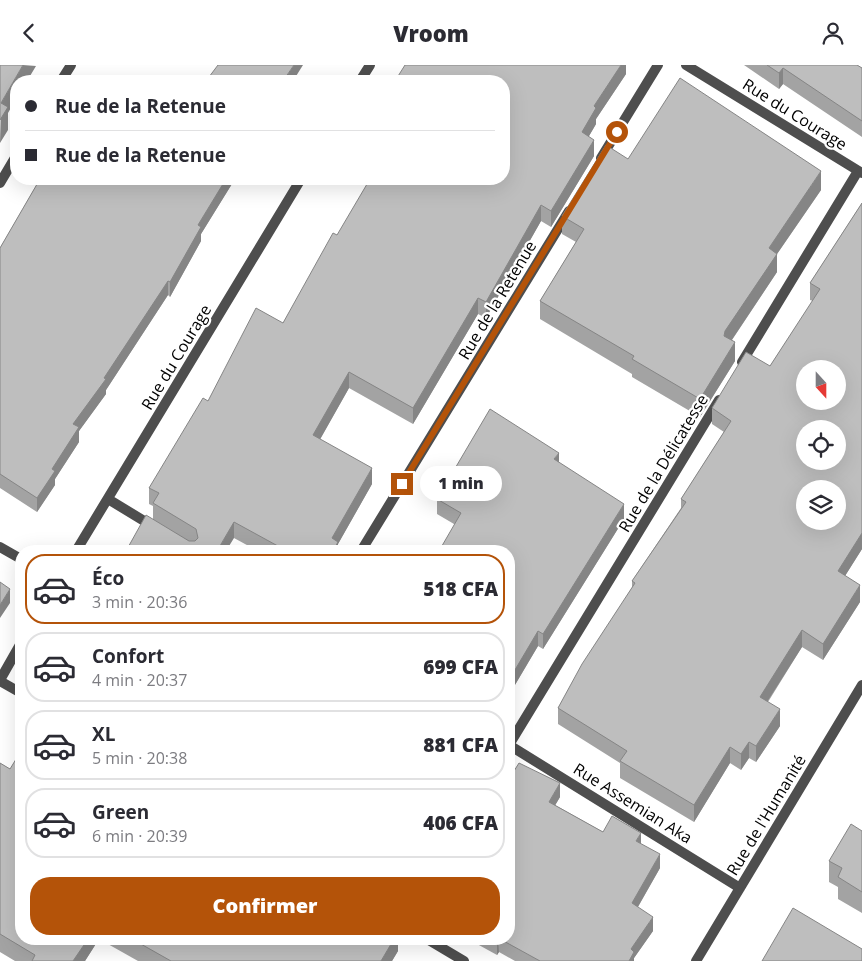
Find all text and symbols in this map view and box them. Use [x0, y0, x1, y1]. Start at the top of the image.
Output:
text: Vroom [393, 18, 469, 48]
icon: back [15, 19, 43, 47]
icon: person [819, 19, 847, 47]
street label: Rue du Courage [739, 73, 851, 155]
text: Rue de la Retenue [55, 93, 226, 119]
route start [606, 121, 628, 143]
text: Rue de la Retenue [55, 142, 226, 168]
street label: Rue de la Retenue [453, 236, 541, 364]
street label: Rue du Courage [136, 300, 216, 414]
north arrow [796, 360, 846, 410]
map controls [796, 360, 846, 530]
street label: Rue de la Délicatesse [613, 390, 713, 536]
button: locate [796, 420, 846, 470]
callout: 1 min [420, 467, 502, 501]
text: 1 min [438, 472, 484, 494]
route end [391, 473, 413, 495]
button: layers [796, 480, 846, 530]
text: Éco [92, 565, 124, 591]
icon: car [32, 567, 77, 612]
text: 518 CFA [423, 576, 498, 602]
text: 3 min · 20:36 [92, 591, 187, 613]
text: Confort [92, 643, 164, 669]
icon: car [32, 645, 77, 690]
text: 699 CFA [423, 654, 498, 680]
text: 4 min · 20:37 [92, 669, 187, 691]
text: XL [92, 721, 115, 747]
icon: car [32, 723, 77, 768]
text: 881 CFA [423, 732, 498, 758]
text: 5 min · 20:38 [92, 747, 187, 769]
street label: Rue de l'Humanité [721, 751, 811, 879]
street label: Rue Assemian Aka [569, 758, 697, 848]
text: Green [92, 799, 149, 825]
icon: car [32, 801, 77, 846]
text: 406 CFA [423, 810, 498, 836]
text: 6 min · 20:39 [92, 825, 187, 847]
button: Confirmer [30, 877, 500, 935]

